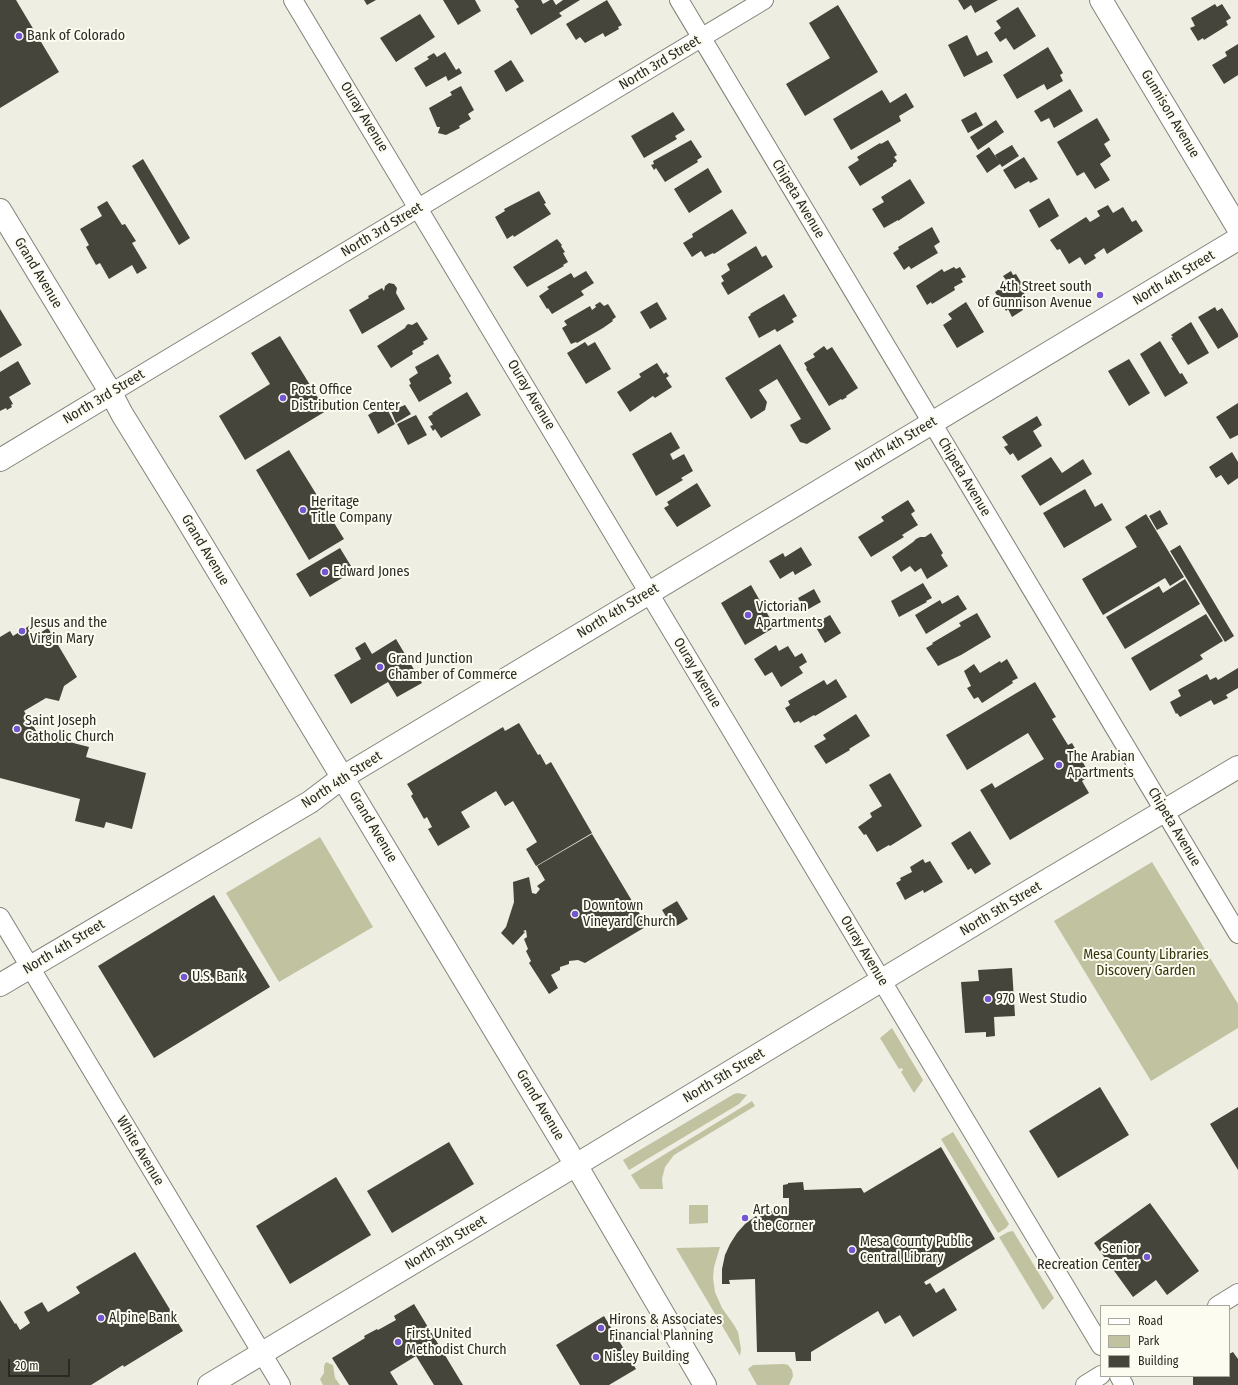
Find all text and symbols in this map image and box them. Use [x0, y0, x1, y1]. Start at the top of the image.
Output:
place label: Bank of Colorado [27, 28, 125, 44]
marker: Bank of Colorado [14, 31, 24, 41]
street label: North 3rd Street [616, 32, 704, 94]
street label: Gunnison Avenue [1137, 67, 1203, 161]
street label: Ouray Avenue [337, 79, 391, 155]
street label: Chipeta Avenue [768, 157, 828, 241]
street label: North 3rd Street [338, 199, 426, 261]
street label: Grand Avenue [10, 235, 66, 311]
street label: North 4th Street [1130, 247, 1218, 309]
place label: 4th Street south of Gunnison Avenue [977, 279, 1092, 312]
marker: 4th Street south of Gunnison Avenue [1095, 290, 1105, 300]
street label: Ouray Avenue [504, 357, 558, 433]
street label: North 3rd Street [60, 366, 148, 428]
place label: Post Office Distribution Center [291, 382, 400, 414]
marker: Post Office Distribution Center [278, 393, 288, 403]
street label: North 4th Street [852, 413, 940, 475]
street label: Chipeta Avenue [934, 435, 994, 519]
place label: Heritage Title Company [311, 494, 392, 526]
marker: Heritage Title Company [298, 505, 308, 515]
street label: Grand Avenue [177, 512, 233, 588]
place label: Edward Jones [333, 564, 409, 580]
marker: Edward Jones [320, 567, 330, 577]
street label: North 4th Street [574, 580, 662, 642]
place label: Victorian Apartments [756, 599, 823, 632]
marker: Victorian Apartments [743, 610, 753, 620]
place label: Jesus and the Virgin Mary [30, 615, 107, 648]
marker: Jesus and the Virgin Mary [17, 626, 27, 636]
street label: Ouray Avenue [670, 635, 724, 711]
place label: Grand Junction Chamber of Commerce [388, 651, 517, 684]
marker: Grand Junction Chamber of Commerce [375, 662, 385, 672]
place label: Saint Joseph Catholic Church [25, 713, 114, 746]
marker: Saint Joseph Catholic Church [12, 724, 22, 734]
street label: North 4th Street [299, 748, 385, 812]
place label: The Arabian Apartments [1067, 749, 1135, 782]
marker: The Arabian Apartments [1054, 760, 1064, 770]
street label: Chipeta Avenue [1144, 785, 1204, 869]
street label: Grand Avenue [345, 789, 401, 865]
street label: North 5th Street [957, 878, 1045, 940]
place label: Downtown Vineyard Church [583, 898, 676, 930]
marker: Downtown Vineyard Church [570, 909, 580, 919]
street label: Ouray Avenue [837, 913, 891, 989]
street label: North 4th Street [20, 916, 108, 978]
park label: Mesa County Libraries Discovery Garden [1083, 947, 1209, 980]
place label: U.S. Bank [192, 969, 245, 985]
marker: U.S. Bank [179, 972, 189, 982]
place label: 970 West Studio [996, 991, 1087, 1007]
marker: 970 West Studio [983, 994, 993, 1004]
street label: North 5th Street [680, 1045, 768, 1107]
street label: Grand Avenue [512, 1067, 568, 1143]
street label: White Avenue [113, 1113, 167, 1189]
place label: Art on the Corner [753, 1202, 813, 1234]
street label: North 5th Street [402, 1212, 490, 1274]
marker: Art on the Corner [740, 1213, 750, 1223]
place label: Mesa County Public Central Library [860, 1234, 971, 1266]
place label: Senior Recreation Center [1037, 1241, 1139, 1274]
marker: Mesa County Public Central Library [847, 1245, 857, 1255]
marker: Senior Recreation Center [1142, 1252, 1152, 1262]
legend [1100, 1305, 1230, 1377]
place label: Alpine Bank [109, 1310, 177, 1326]
place label: Hirons & Associates Financial Planning [609, 1312, 722, 1344]
marker: Alpine Bank [96, 1313, 106, 1323]
text: Road [1138, 1314, 1163, 1328]
marker: Hirons & Associates Financial Planning [596, 1323, 606, 1333]
place label: First United Methodist Church [406, 1326, 507, 1358]
text: Park [1138, 1334, 1159, 1348]
marker: First United Methodist Church [393, 1337, 403, 1347]
place label: Nisley Building [604, 1349, 689, 1365]
scale bar [10, 1351, 72, 1377]
marker: Nisley Building [591, 1352, 601, 1362]
text: Building [1138, 1354, 1178, 1368]
text: 20 m [15, 1359, 39, 1373]

